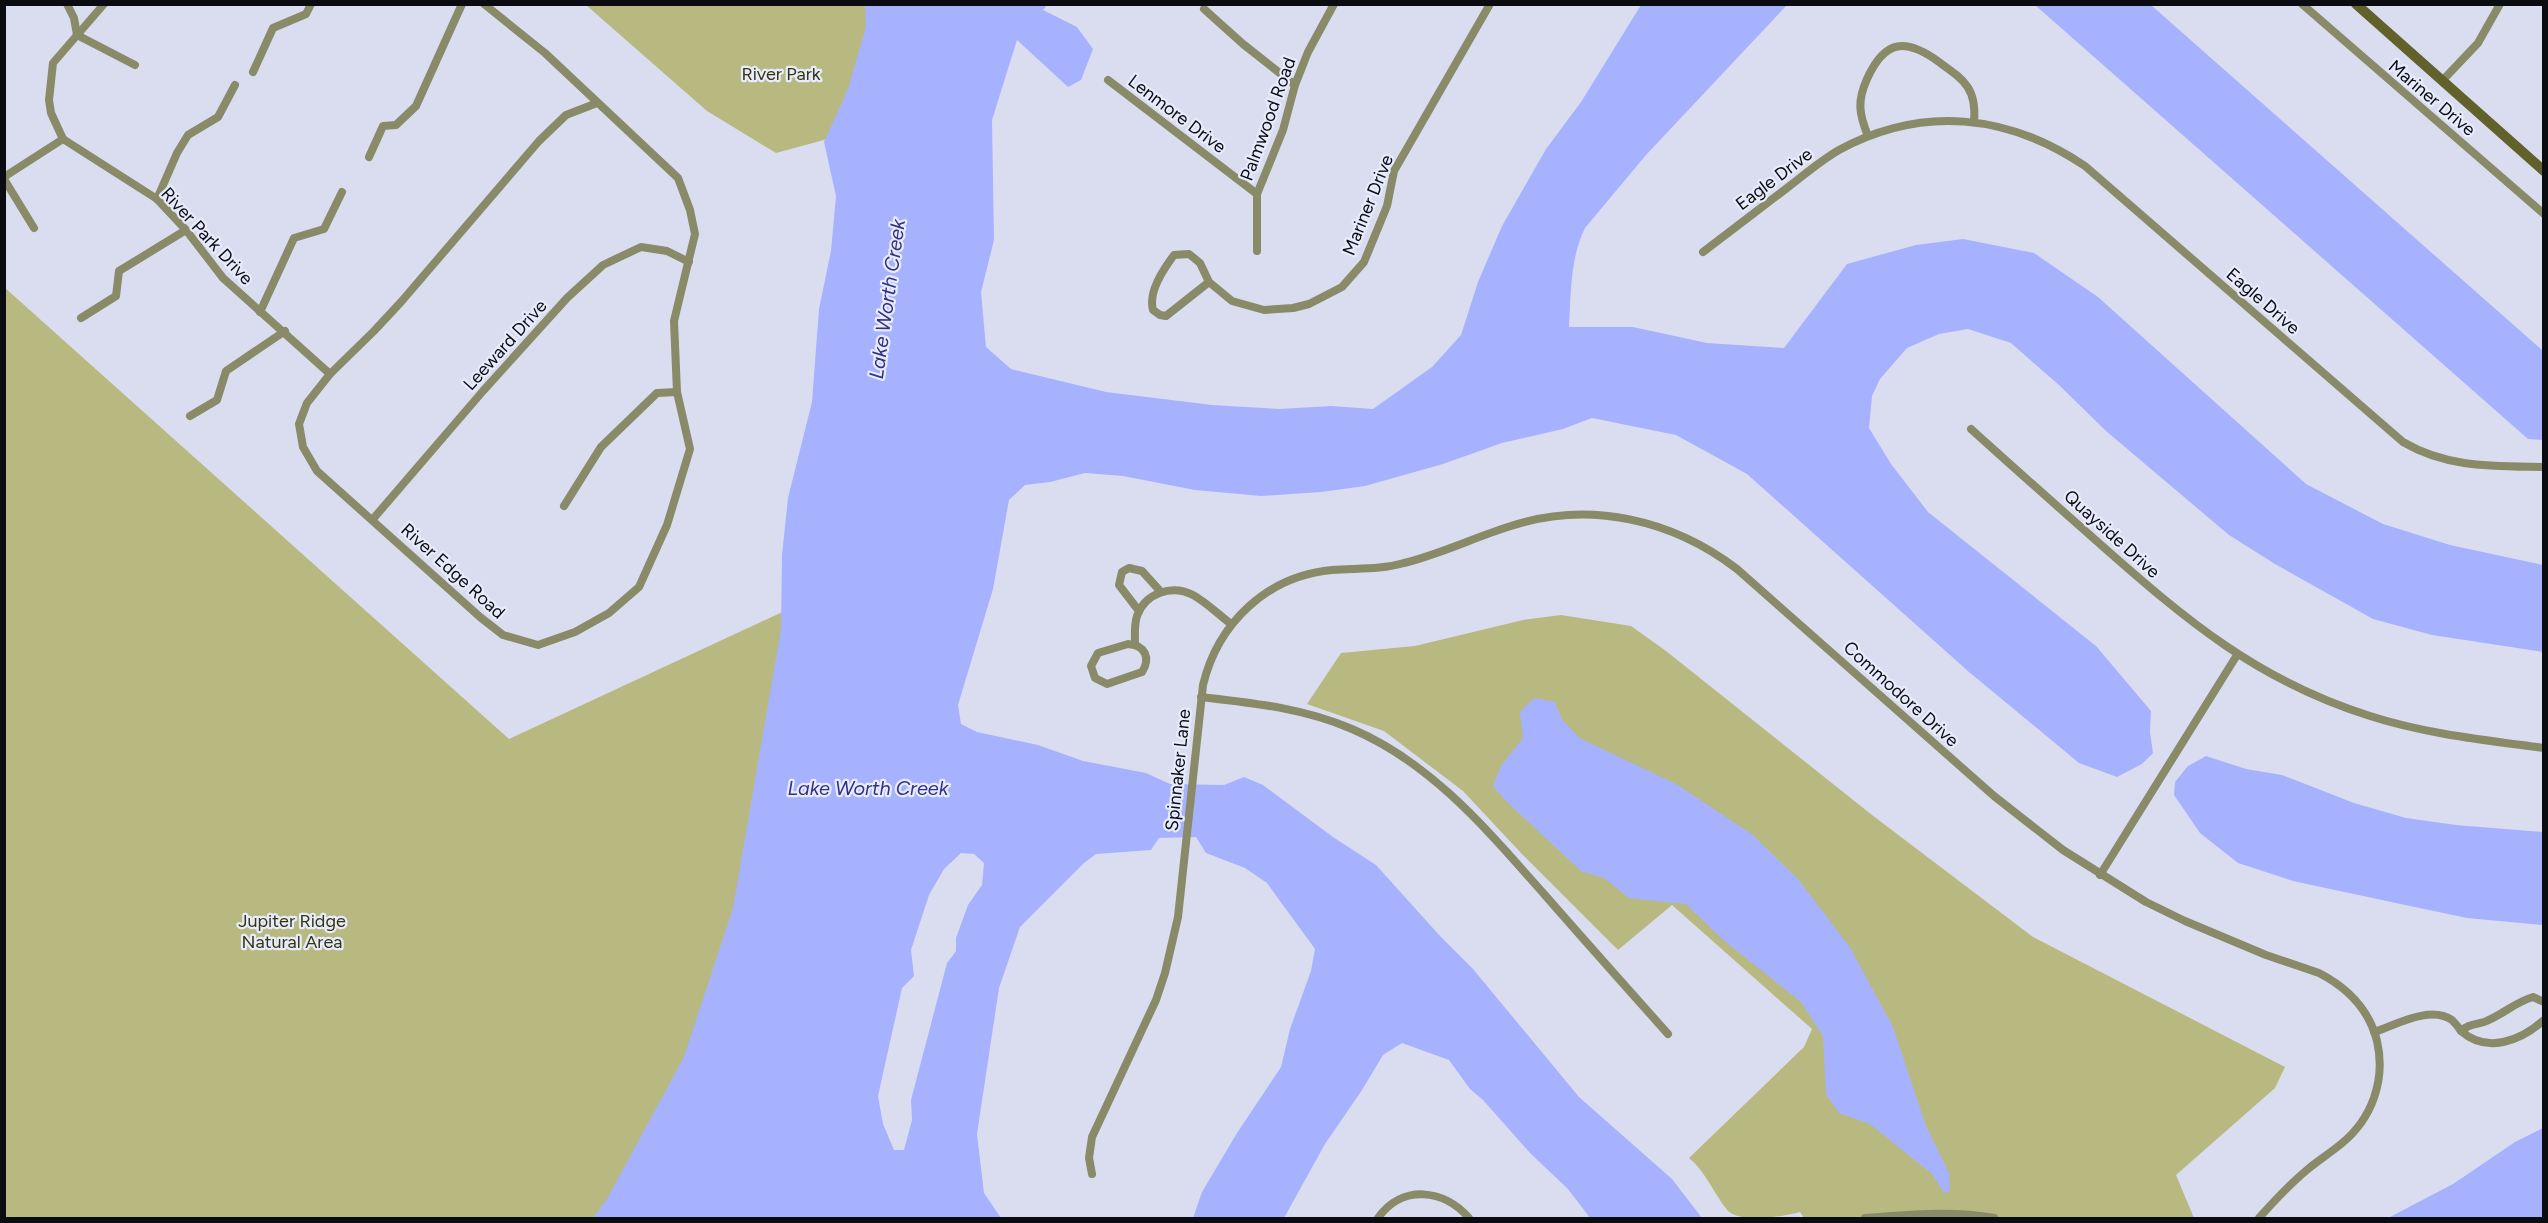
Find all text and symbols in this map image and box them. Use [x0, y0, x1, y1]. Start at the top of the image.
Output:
street label: Palmwood Road [1235, 54, 1301, 184]
street label: Mariner Drive [2384, 55, 2480, 141]
park label: River Park [741, 63, 821, 85]
street label: Lenmore Drive [1124, 70, 1230, 158]
street label: Eagle Drive [1731, 143, 1817, 215]
street label: Mariner Drive [1338, 151, 1398, 259]
street label: River Park Drive [156, 183, 258, 289]
water label: Lake Worth Creek [864, 216, 910, 380]
street label: Eagle Drive [2222, 263, 2304, 339]
street label: Leeward Drive [458, 295, 552, 395]
street label: Quayside Drive [2059, 485, 2165, 583]
street label: River Edge Road [396, 519, 510, 623]
street label: Commodore Drive [1839, 636, 1963, 752]
street label: Spinnaker Lane [1161, 708, 1195, 832]
water label: Lake Worth Creek [788, 776, 950, 800]
park label: Jupiter Ridge Natural Area [238, 910, 346, 953]

